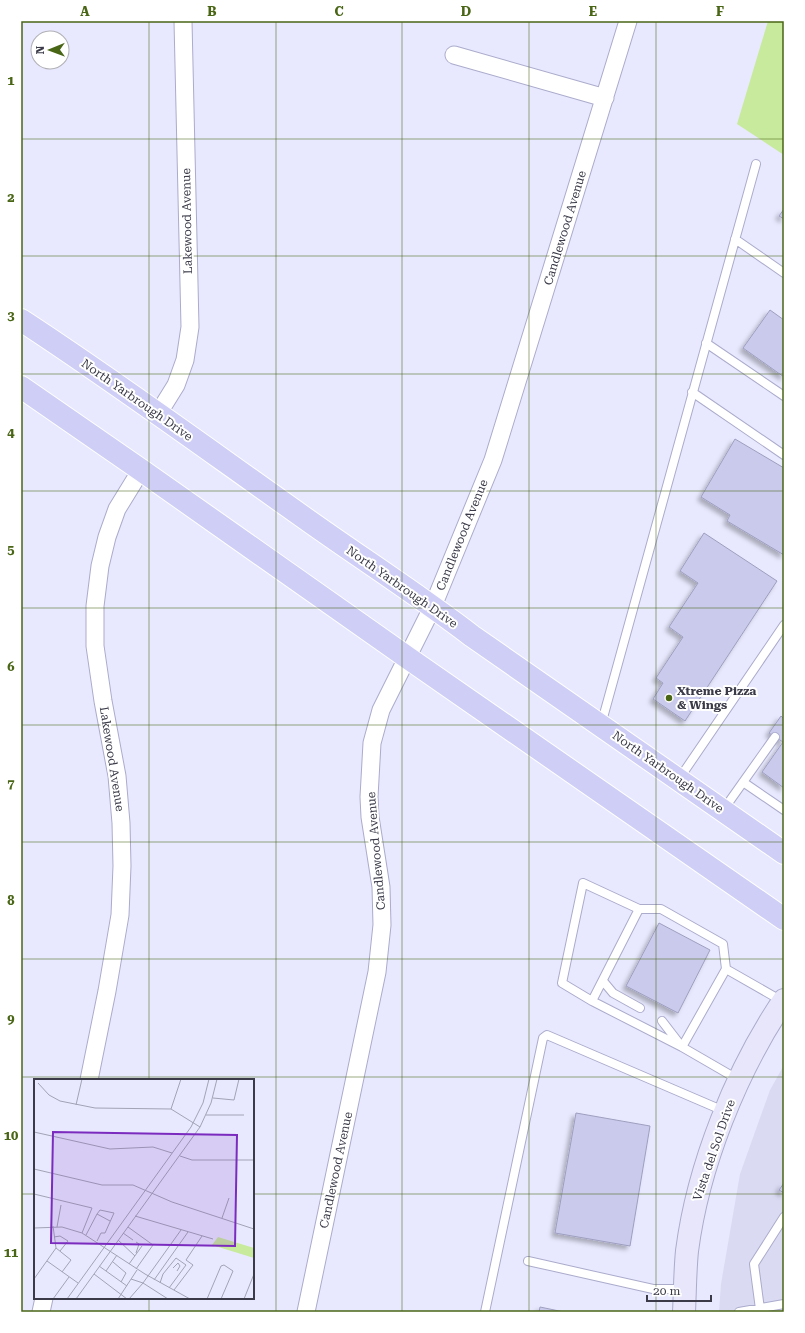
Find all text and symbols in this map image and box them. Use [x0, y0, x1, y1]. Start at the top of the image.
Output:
text: A [80, 4, 90, 19]
text: B [207, 4, 217, 19]
text: C [334, 4, 344, 19]
text: D [461, 4, 471, 19]
text: E [589, 4, 597, 19]
text: F [716, 4, 724, 19]
north arrow [30, 30, 70, 70]
text: N [34, 45, 47, 55]
text: 1 [7, 73, 15, 88]
street label: Lakewood Avenue [179, 168, 195, 274]
street label: Candlewood Avenue [541, 169, 589, 287]
text: 2 [7, 190, 15, 205]
text: 3 [7, 308, 15, 323]
street label: North Yarbrough Drive [79, 356, 196, 444]
text: 4 [7, 425, 15, 440]
street label: Candlewood Avenue [433, 477, 491, 593]
text: 5 [7, 542, 15, 557]
street label: North Yarbrough Drive [344, 543, 461, 631]
text: 6 [7, 659, 15, 674]
place label: Xtreme Pizza & Wings [677, 684, 756, 712]
marker: Xtreme Pizza & Wings [664, 693, 674, 703]
street label: Lakewood Avenue [97, 706, 127, 813]
street label: North Yarbrough Drive [610, 728, 727, 816]
text: 7 [7, 776, 15, 791]
street label: Candlewood Avenue [364, 791, 388, 911]
text: 8 [7, 893, 15, 908]
text: 9 [7, 1011, 15, 1026]
inset map [34, 1079, 254, 1299]
street label: Vista del Sol Drive [690, 1097, 738, 1202]
street label: Candlewood Avenue [317, 1110, 355, 1230]
text: 10 [4, 1128, 18, 1143]
text: 11 [4, 1245, 18, 1260]
scale bar [647, 1277, 711, 1303]
text: 20 m [653, 1284, 680, 1298]

